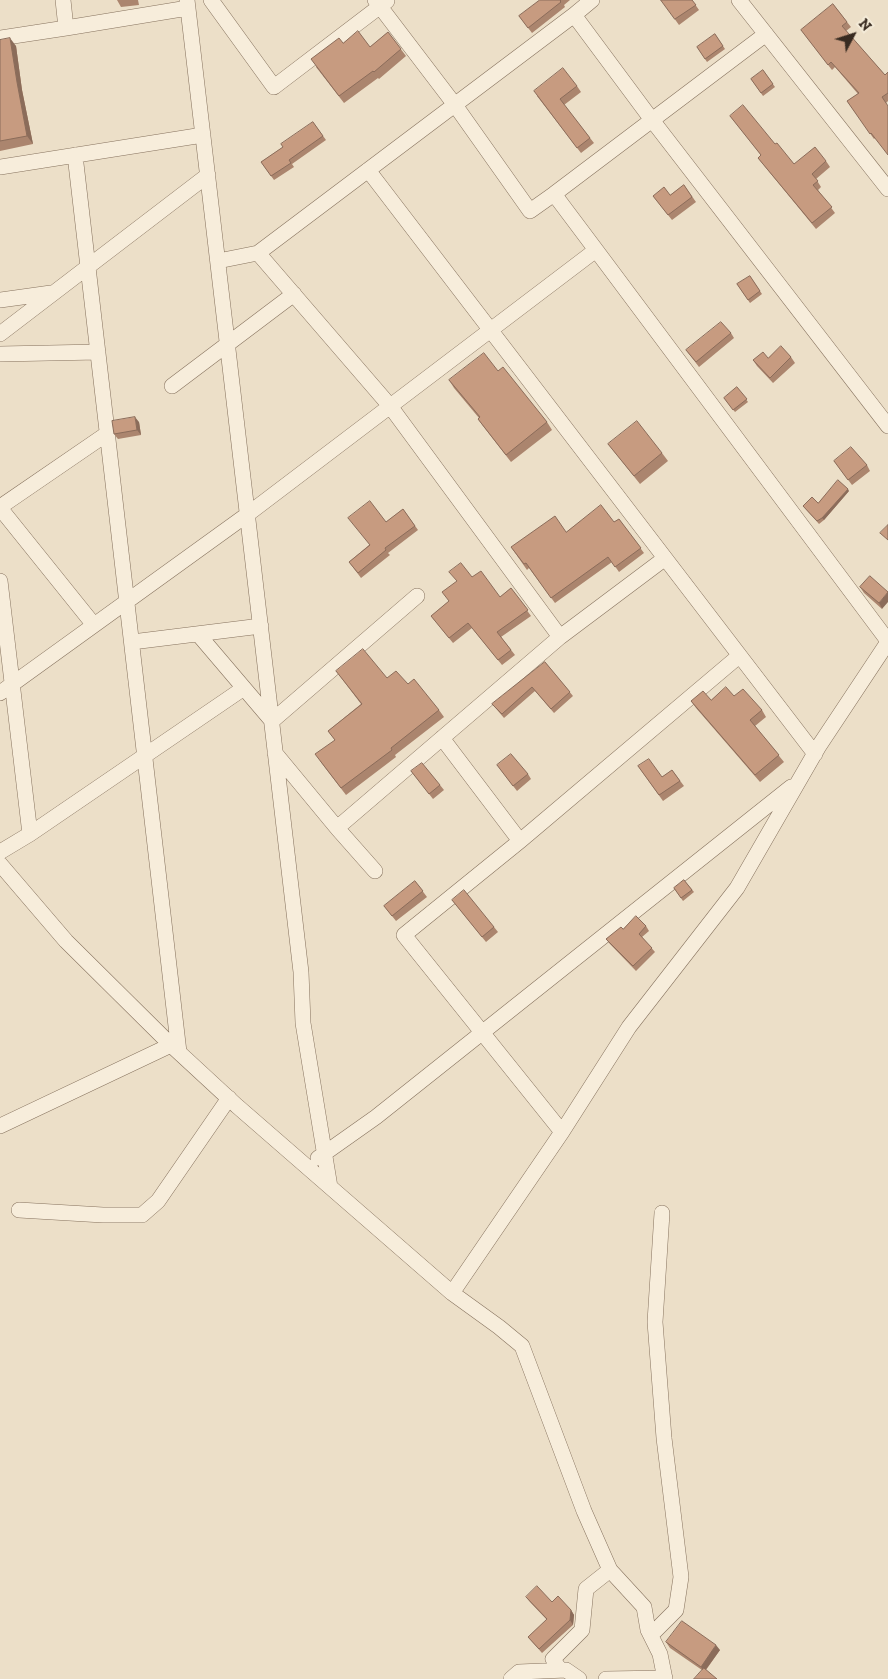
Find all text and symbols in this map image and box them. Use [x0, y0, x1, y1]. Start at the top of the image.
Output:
north arrow [828, 10, 878, 60]
text: N [855, 15, 875, 35]

